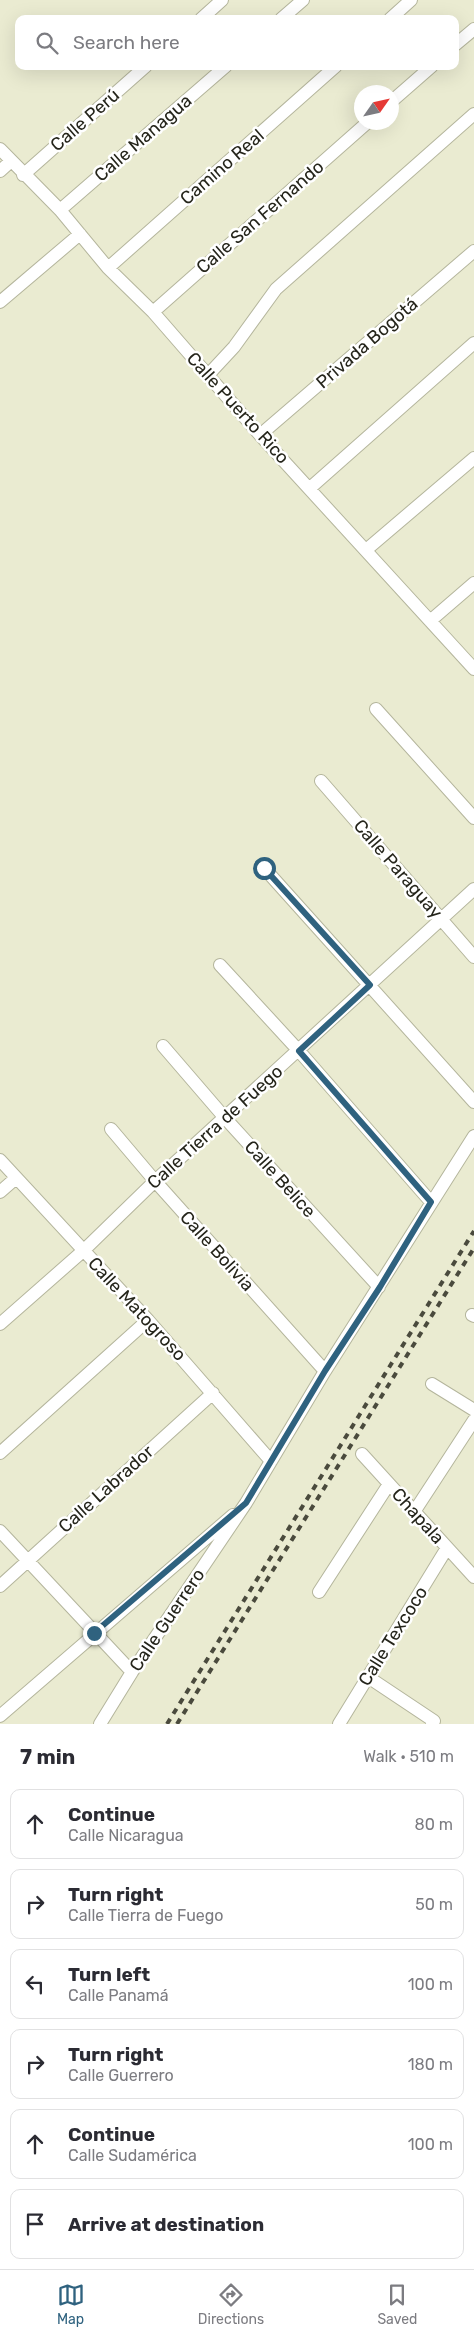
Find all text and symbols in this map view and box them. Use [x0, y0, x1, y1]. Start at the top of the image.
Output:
search box [15, 15, 459, 70]
icon: search [33, 29, 61, 57]
text: Search here [73, 31, 180, 54]
street label: Calle Perú [46, 84, 124, 156]
north arrow [354, 85, 399, 130]
street label: Calle Managua [90, 90, 196, 186]
street label: Camino Real [176, 125, 268, 209]
street label: Calle San Fernando [192, 156, 328, 278]
street label: Privada Bogotá [312, 293, 422, 393]
street label: Calle Puerto Rico [182, 348, 294, 468]
street label: Calle Paraguay [349, 815, 447, 923]
route start [253, 857, 276, 880]
street label: Calle Tierra de Fuego [143, 1060, 287, 1194]
street label: Calle Belice [240, 1136, 320, 1222]
street label: Calle Bolivia [175, 1206, 259, 1296]
street label: Calle Matogroso [83, 1253, 191, 1365]
street label: Calle Labrador [54, 1440, 158, 1537]
street label: Chapala [387, 1483, 449, 1549]
street label: Calle Guerrero [125, 1565, 209, 1675]
street label: Calle Texcoco [354, 1582, 432, 1690]
route end [83, 1622, 106, 1645]
text: 7 min [20, 1744, 75, 1769]
text: Walk · 510 m [363, 1747, 454, 1766]
text: Continue [68, 1803, 155, 1826]
icon: ahead [21, 1810, 49, 1838]
text: 80 m [415, 1815, 453, 1834]
text: Calle Nicaragua [68, 1826, 184, 1845]
text: Turn right [68, 1883, 163, 1906]
icon: right [21, 1890, 49, 1918]
text: 50 m [415, 1895, 453, 1914]
text: Calle Tierra de Fuego [68, 1906, 223, 1925]
text: Turn left [68, 1963, 150, 1986]
icon: left [21, 1970, 49, 1998]
text: 100 m [408, 1975, 453, 1994]
text: Calle Panamá [68, 1986, 169, 2005]
text: Turn right [68, 2043, 163, 2066]
icon: right [21, 2050, 49, 2078]
text: 180 m [408, 2055, 453, 2074]
text: Calle Guerrero [68, 2066, 174, 2085]
text: Continue [68, 2123, 155, 2146]
icon: ahead [21, 2130, 49, 2158]
text: 100 m [408, 2135, 453, 2154]
text: Calle Sudamérica [68, 2146, 197, 2165]
icon: arrive [21, 2210, 49, 2238]
text: Arrive at destination [68, 2213, 264, 2236]
tab: Map [57, 2281, 85, 2328]
tab: Directions [198, 2281, 264, 2328]
tab: Saved [377, 2281, 417, 2328]

